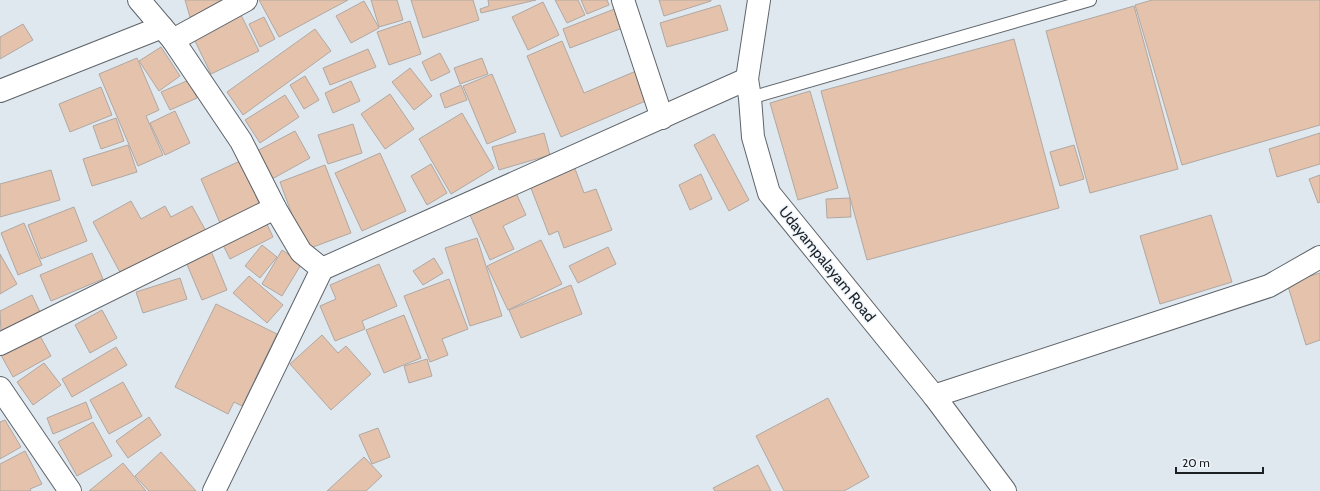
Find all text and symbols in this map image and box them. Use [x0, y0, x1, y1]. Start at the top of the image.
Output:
street label: Udayampalayam Road [775, 203, 879, 325]
scale bar [1176, 449, 1263, 475]
text: 20 m [1182, 455, 1210, 470]

